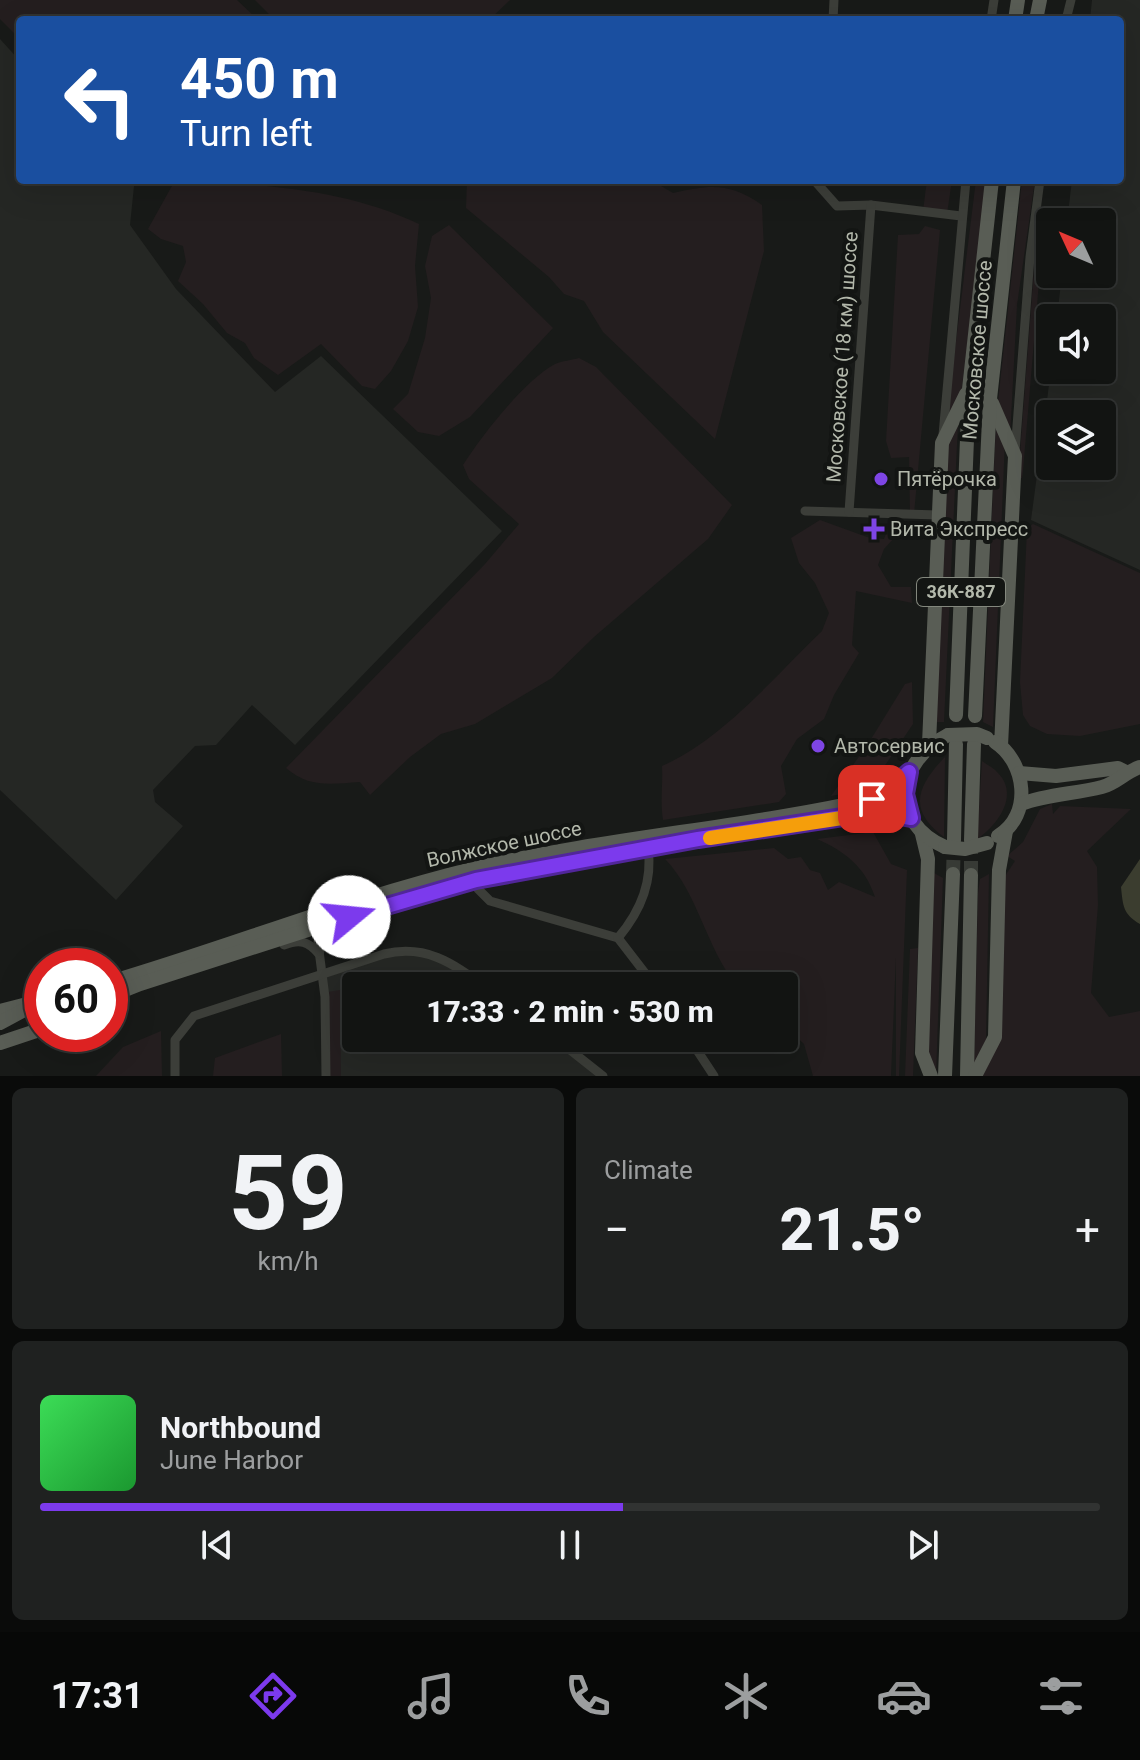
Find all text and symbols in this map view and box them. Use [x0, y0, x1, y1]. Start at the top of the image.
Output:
text: 450 m [180, 46, 339, 112]
icon: left [48, 48, 152, 152]
text: Turn left [180, 113, 313, 155]
north arrow [1036, 208, 1116, 288]
map controls [1036, 208, 1116, 480]
street label: Московское (18 км) шоссе [821, 231, 863, 483]
street label: Московское шоссе [957, 259, 997, 441]
button: sound [1036, 304, 1116, 384]
button: layers [1036, 400, 1116, 480]
place label: Пятёрочка [897, 467, 997, 491]
marker: Пятёрочка [872, 470, 890, 488]
place label: Вита Экспресс [890, 517, 1028, 541]
marker: Вита Экспресс [865, 520, 883, 538]
road number: 36К-887 [917, 578, 1005, 606]
place label: Автосервис [834, 734, 945, 758]
marker: Автосервис [809, 737, 827, 755]
pin [838, 765, 906, 833]
icon: arrive [850, 777, 894, 821]
street label: Волжское шоссе [424, 816, 584, 872]
position arrow [307, 875, 391, 959]
speed limit sign: 60 [24, 948, 128, 1052]
text: 17:33 · 2 min · 530 m [426, 994, 714, 1029]
text: 59 [228, 1133, 348, 1254]
text: Climate [604, 1155, 693, 1185]
text: 21.5° [780, 1194, 925, 1265]
text: − [604, 1204, 629, 1256]
text: + [1075, 1204, 1100, 1256]
text: km/h [257, 1246, 319, 1276]
text: Northbound [160, 1410, 321, 1445]
text: June Harbor [160, 1445, 303, 1475]
icon: previous [195, 1523, 239, 1567]
icon: pause [548, 1523, 592, 1567]
icon: next [901, 1523, 945, 1567]
icon: directions [245, 1668, 301, 1724]
icon: music [403, 1668, 459, 1724]
icon: phone [560, 1668, 616, 1724]
icon: climate [718, 1668, 774, 1724]
icon: car [876, 1668, 932, 1724]
icon: filters [1033, 1668, 1089, 1724]
text: 17:31 [51, 1675, 144, 1717]

